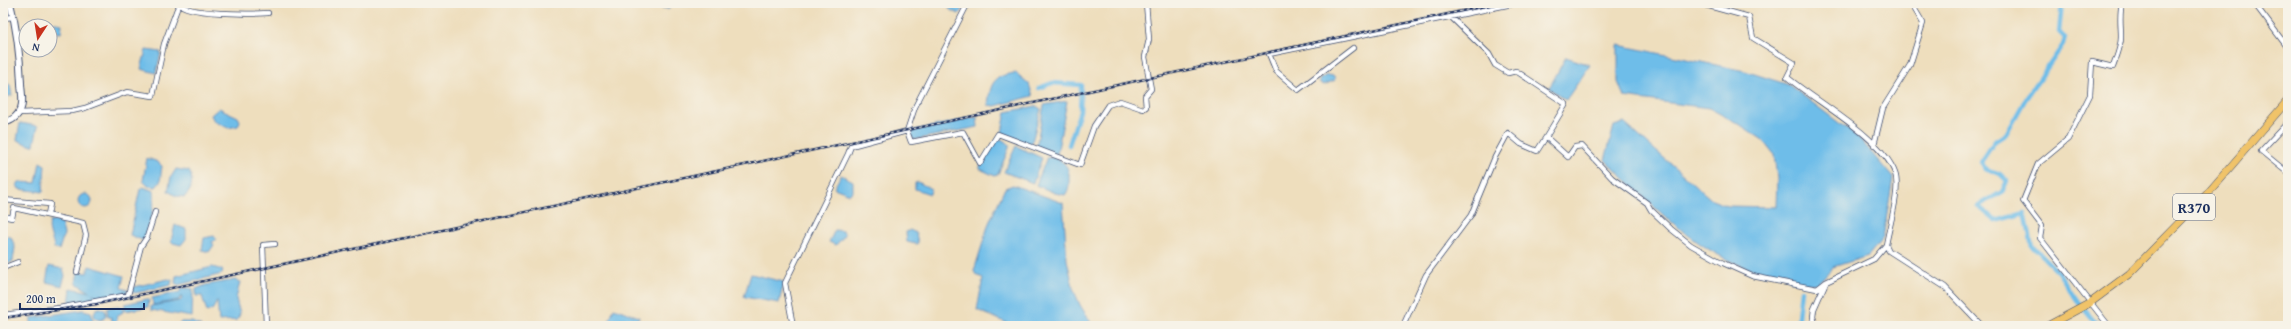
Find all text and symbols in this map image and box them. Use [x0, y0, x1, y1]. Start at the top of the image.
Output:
north arrow [18, 18, 58, 58]
text: N [30, 39, 41, 56]
road number: R370 [2173, 194, 2215, 220]
scale bar [20, 285, 144, 311]
text: 200 m [26, 290, 56, 307]

